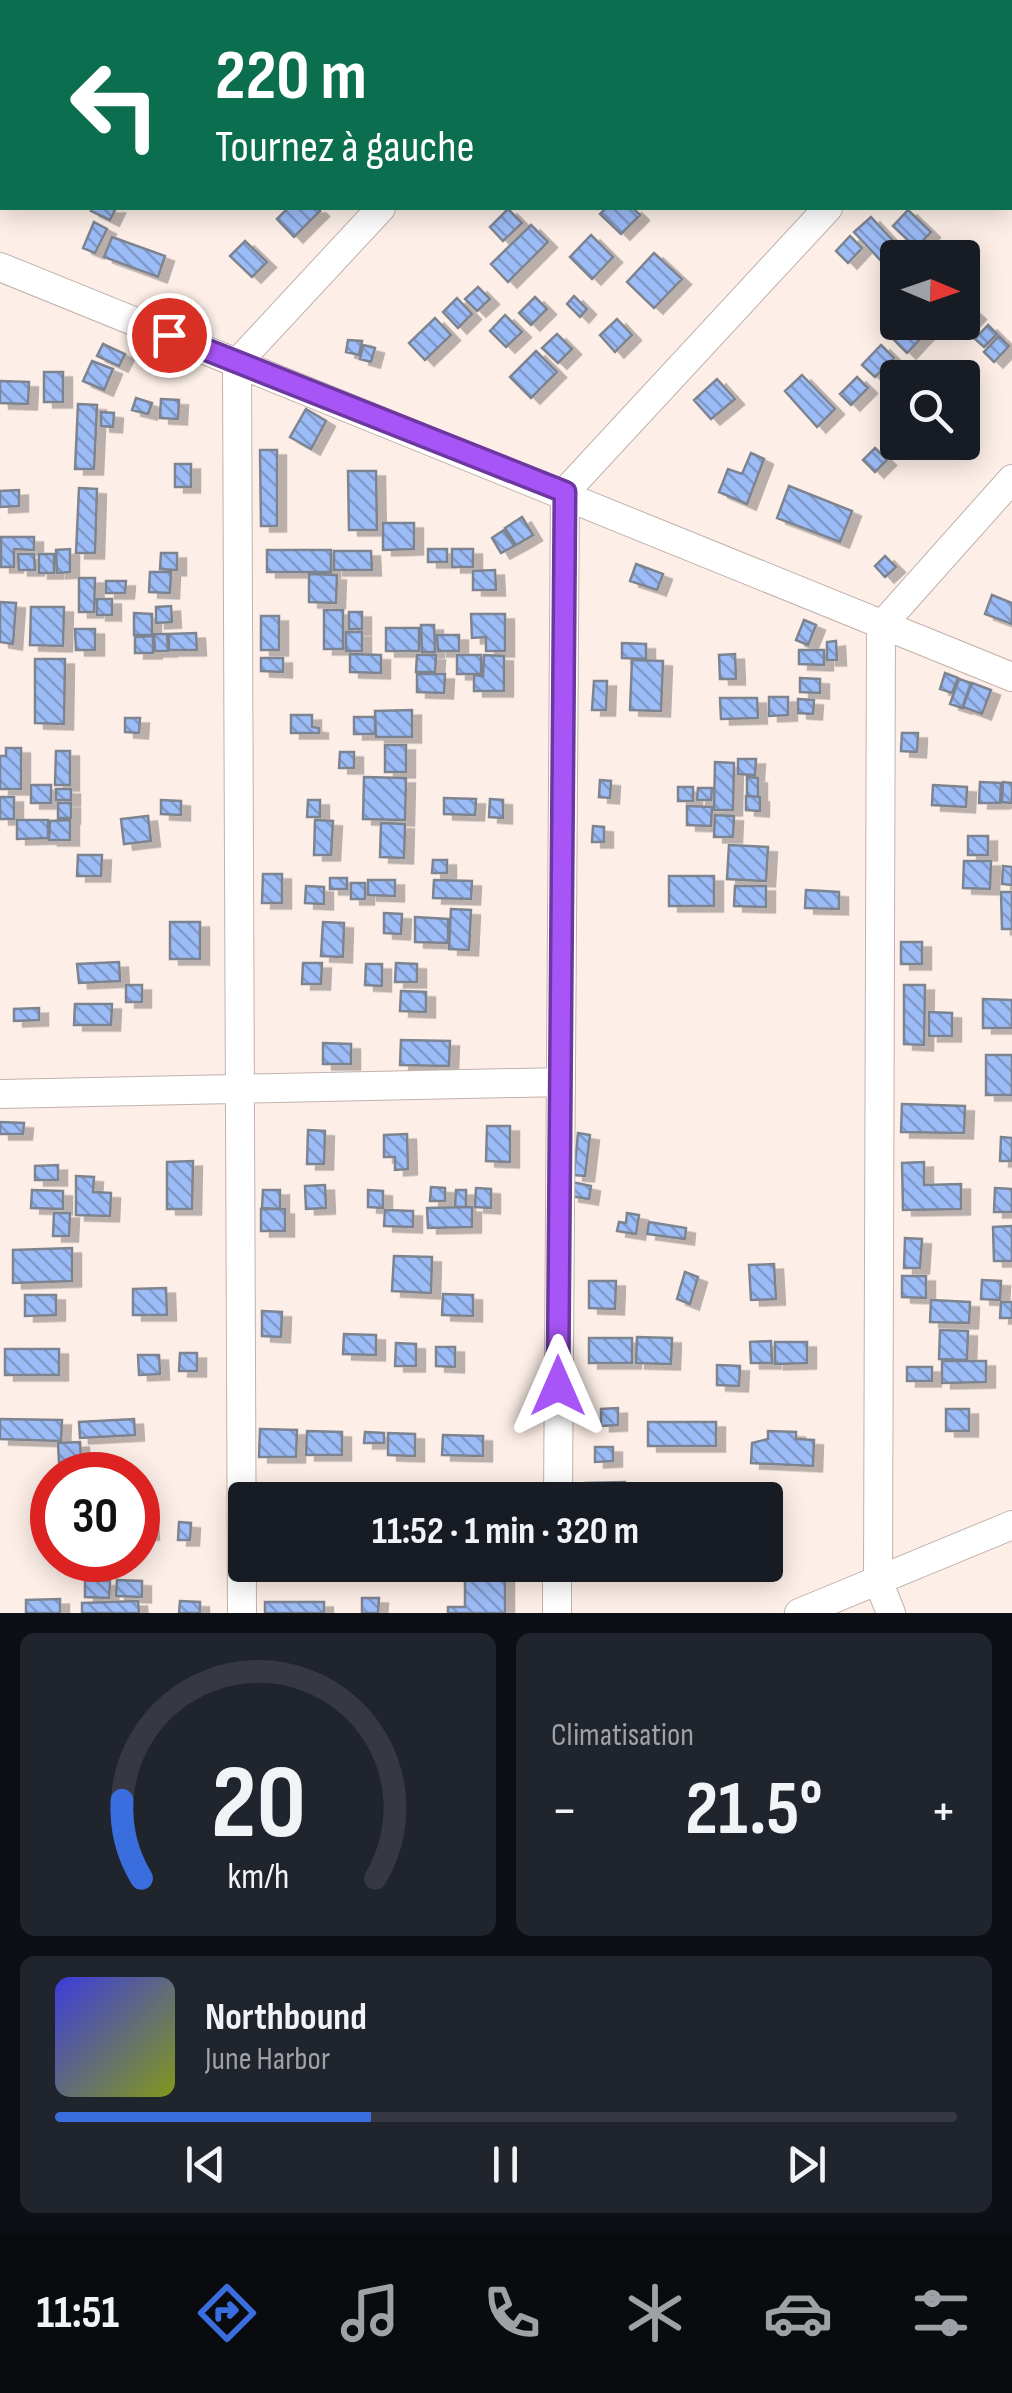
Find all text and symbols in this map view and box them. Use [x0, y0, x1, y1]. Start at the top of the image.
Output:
text: 220 m [215, 35, 367, 119]
icon: left [50, 40, 180, 170]
text: Tournez à gauche [215, 120, 475, 175]
north arrow [880, 240, 980, 340]
map controls [880, 240, 980, 460]
pin [127, 293, 212, 378]
icon: arrive [142, 308, 197, 363]
button: search [880, 360, 980, 460]
position arrow [506, 1334, 610, 1438]
speed limit sign: 30 [30, 1452, 160, 1582]
text: 11:52 · 1 min · 320 m [372, 1509, 639, 1554]
text: Climatisation [551, 1716, 694, 1755]
text: 20 [210, 1742, 306, 1867]
text: 21.5° [685, 1765, 823, 1856]
text: − [551, 1778, 578, 1845]
text: + [930, 1778, 957, 1845]
text: km/h [227, 1856, 289, 1899]
text: Northbound [205, 1995, 367, 2040]
text: June Harbor [205, 2040, 330, 2079]
icon: previous [178, 2137, 233, 2192]
icon: pause [478, 2137, 533, 2192]
icon: next [779, 2137, 834, 2192]
icon: directions [192, 2278, 262, 2348]
icon: music [335, 2278, 405, 2348]
icon: phone [477, 2278, 547, 2348]
icon: climate [620, 2278, 690, 2348]
icon: car [763, 2278, 833, 2348]
icon: filters [906, 2278, 976, 2348]
text: 11:51 [36, 2286, 119, 2341]

